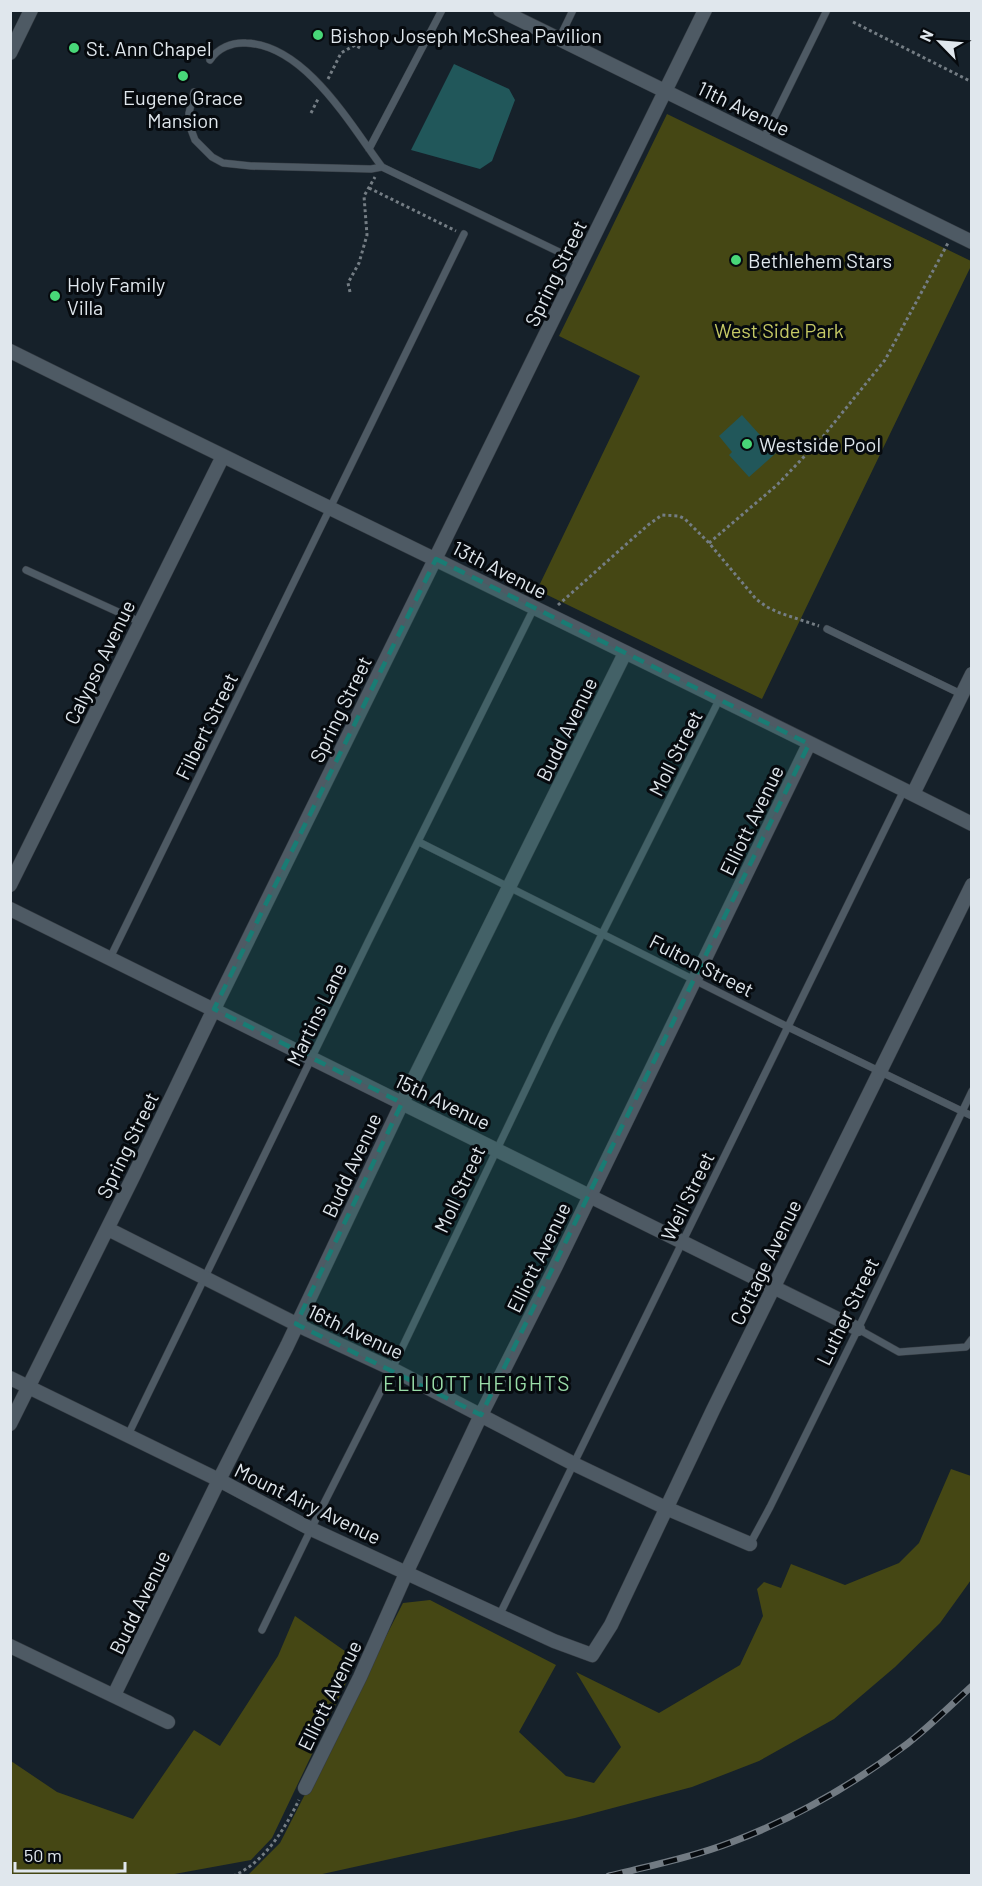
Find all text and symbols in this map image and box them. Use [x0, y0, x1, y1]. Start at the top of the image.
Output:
north arrow [910, 12, 970, 72]
place label: Bishop Joseph McShea Pavilion [330, 23, 602, 47]
text: N [915, 27, 937, 44]
marker: Bishop Joseph McShea Pavilion [311, 28, 325, 42]
place label: St. Ann Chapel [86, 36, 212, 60]
marker: St. Ann Chapel [67, 41, 81, 55]
marker: Eugene Grace Mansion [176, 69, 190, 83]
street label: 11th Avenue [694, 75, 794, 141]
place label: Eugene Grace Mansion [123, 85, 243, 132]
street label: Spring Street [519, 216, 591, 330]
place label: Bethlehem Stars [748, 248, 892, 272]
marker: Bethlehem Stars [729, 253, 743, 267]
place label: Holy Family Villa [67, 272, 165, 319]
marker: Holy Family Villa [48, 289, 62, 303]
park label: West Side Park [714, 318, 844, 342]
place label: Westside Pool [759, 432, 881, 456]
marker: Westside Pool [740, 437, 754, 451]
street label: 13th Avenue [449, 535, 551, 603]
street label: Calypso Avenue [59, 596, 139, 728]
street label: Spring Street [304, 652, 376, 766]
street label: Filbert Street [170, 669, 242, 783]
street label: Budd Avenue [531, 673, 601, 785]
street label: Moll Street [643, 706, 707, 800]
street label: Elliott Avenue [714, 761, 788, 879]
street label: Fulton Street [646, 929, 758, 1001]
street label: Martins Lane [281, 959, 351, 1069]
street label: 15th Avenue [391, 1068, 495, 1134]
street label: Spring Street [91, 1088, 163, 1202]
street label: Budd Avenue [316, 1109, 386, 1221]
street label: Moll Street [428, 1142, 490, 1236]
street label: Weil Street [655, 1148, 719, 1244]
street label: Cottage Avenue [724, 1195, 806, 1329]
street label: Elliott Avenue [501, 1198, 575, 1316]
street label: Luther Street [811, 1253, 883, 1369]
street label: 16th Avenue [304, 1298, 408, 1364]
district label: ELLIOTT HEIGHTS [383, 1370, 571, 1395]
street label: Mount Airy Avenue [231, 1457, 385, 1549]
street label: Budd Avenue [104, 1546, 174, 1658]
street label: Elliott Avenue [292, 1636, 366, 1754]
scale bar [15, 1835, 124, 1873]
text: 50 m [24, 1844, 62, 1866]

